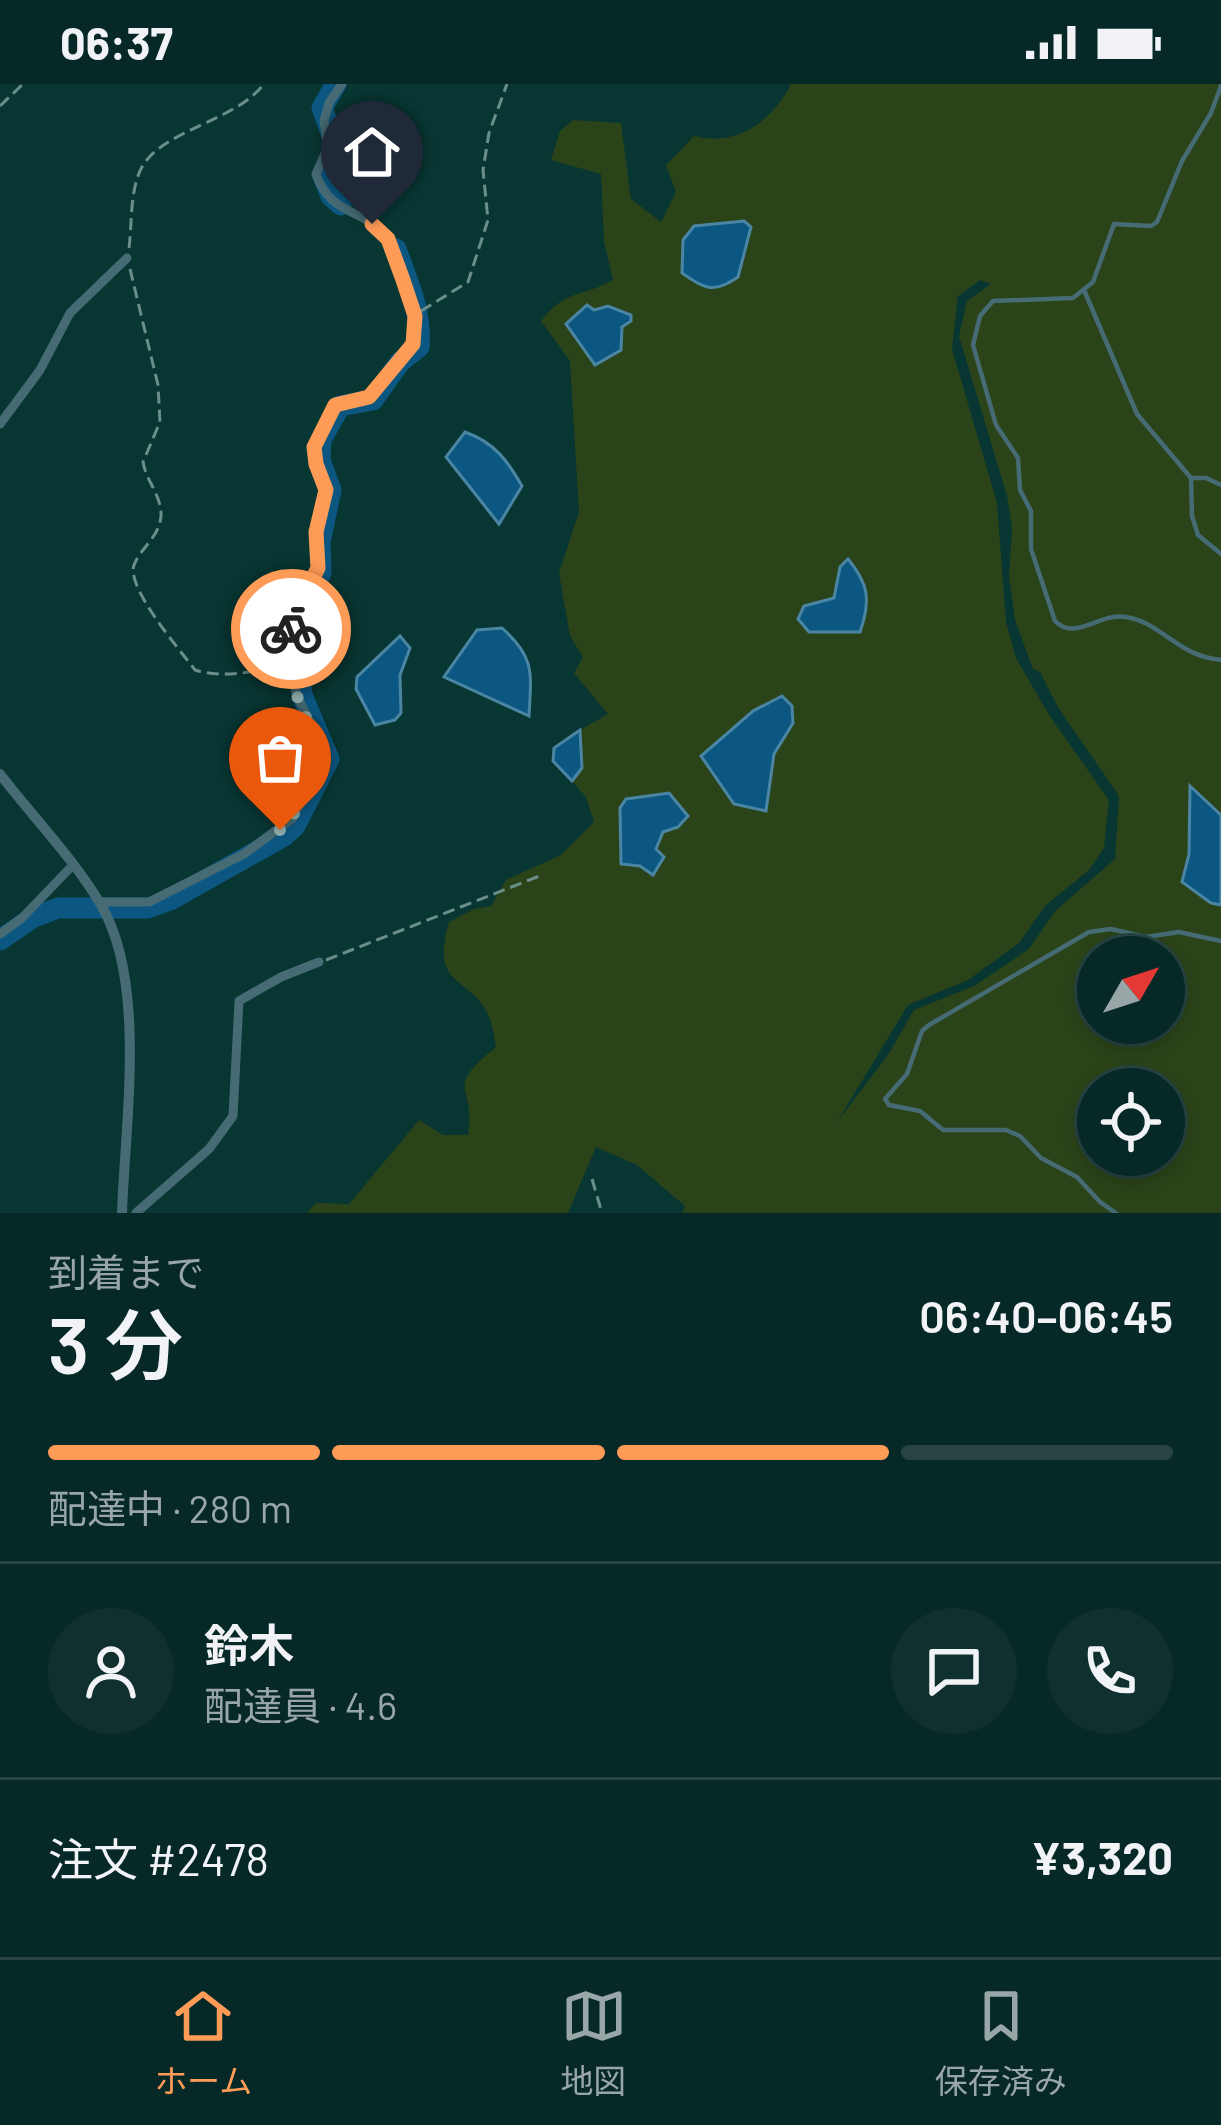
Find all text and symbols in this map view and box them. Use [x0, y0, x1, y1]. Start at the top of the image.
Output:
text: 06:37 [60, 15, 173, 69]
pin [321, 101, 423, 224]
icon: home [339, 119, 405, 185]
courier [231, 569, 351, 689]
icon: bike [258, 596, 324, 662]
pin [229, 707, 331, 830]
icon: bag [247, 725, 313, 791]
north arrow [1077, 936, 1185, 1044]
map controls [1077, 936, 1185, 1176]
button: locate [1077, 1068, 1185, 1176]
text: 到着まで [48, 1248, 204, 1295]
text: 06:40–06:45 [919, 1288, 1173, 1342]
text: 3 分 [48, 1296, 183, 1390]
text: 配達中 · 280 m [48, 1484, 292, 1531]
button: person [48, 1608, 174, 1734]
button: chat [891, 1608, 1017, 1734]
button: phone [1047, 1608, 1173, 1734]
text: 鈴木 [204, 1617, 294, 1671]
text: 配達員 · 4.6 [204, 1681, 397, 1728]
text: ¥3,320 [1031, 1830, 1173, 1884]
text: 注文 #2478 [48, 1831, 269, 1885]
tab: ホーム [154, 1983, 252, 2103]
tab: 地図 [561, 1983, 627, 2103]
tab: 保存済み [935, 1983, 1067, 2103]

